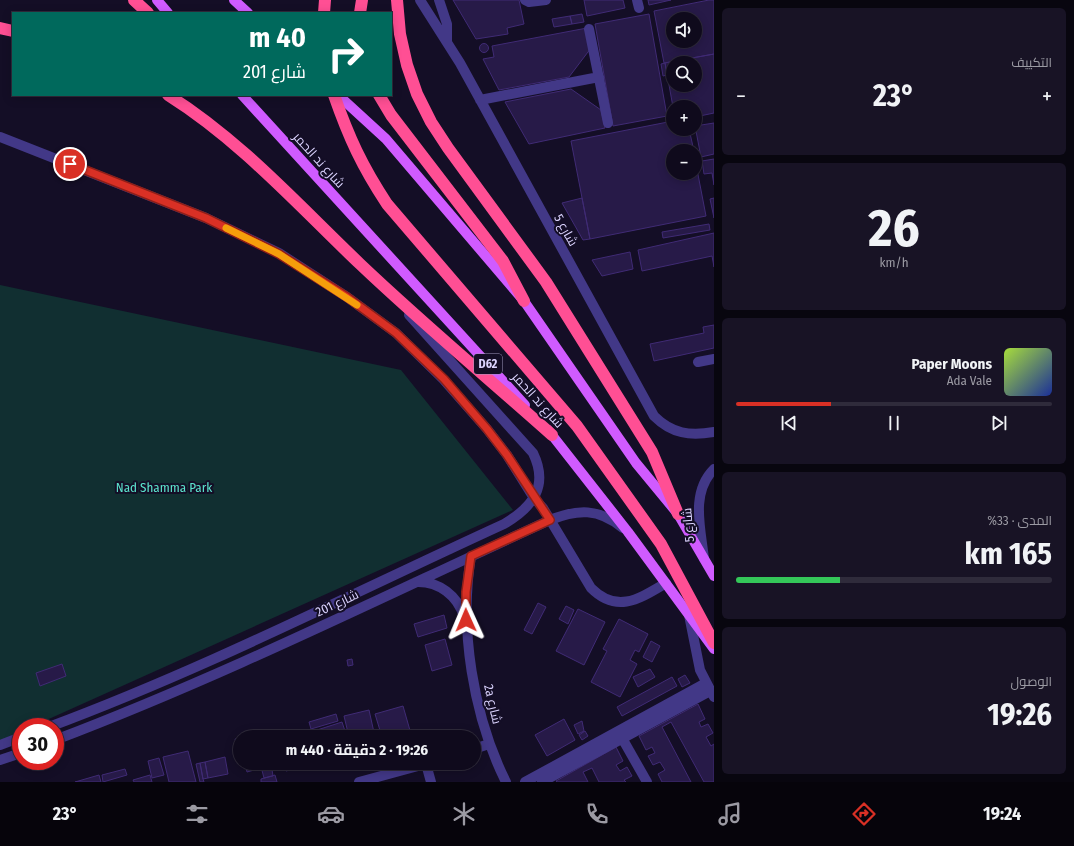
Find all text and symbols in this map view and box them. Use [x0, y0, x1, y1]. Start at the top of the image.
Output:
map controls [666, 12, 702, 180]
button: sound [666, 12, 702, 48]
text: 40 m [249, 21, 306, 54]
icon: right [320, 28, 372, 80]
text: التكييف [1011, 55, 1052, 70]
button: search [666, 56, 702, 92]
text: شارع 201 [243, 61, 306, 83]
text: 23° [873, 78, 915, 114]
text: − [736, 83, 746, 110]
text: + [1042, 83, 1052, 110]
button: + [666, 100, 702, 136]
street label: شارع ند الحمر [289, 128, 348, 191]
button: − [666, 144, 702, 180]
pin [53, 147, 87, 181]
icon: arrive [59, 153, 81, 175]
text: 26 [868, 197, 920, 260]
street label: شارع 5 [550, 211, 581, 249]
text: km/h [880, 255, 909, 270]
road number: D62 [474, 354, 502, 374]
text: Paper Moons [911, 355, 992, 373]
street label: شارع ند الحمر [508, 368, 567, 431]
text: Ada Vale [947, 373, 992, 388]
icon: previous [778, 412, 800, 434]
icon: pause [883, 412, 905, 434]
icon: next [988, 412, 1010, 434]
park label: Nad Shamma Park [116, 480, 213, 495]
street label: شارع 5 [679, 507, 698, 543]
text: المدى · 33% [987, 513, 1052, 528]
text: 165 km [965, 536, 1052, 572]
street label: شارع 201 [313, 587, 361, 620]
position arrow [445, 599, 487, 641]
text: الوصول [1011, 674, 1052, 689]
street label: 2a شارع [480, 683, 505, 726]
text: 19:26 [987, 697, 1052, 733]
speed limit sign: 30 [12, 718, 64, 770]
text: 19:26 · 2 دقيقة · 440 m [286, 741, 428, 759]
icon: filters [183, 800, 211, 828]
icon: car [317, 800, 345, 828]
icon: climate [450, 800, 478, 828]
icon: phone [583, 800, 611, 828]
icon: music [716, 800, 744, 828]
icon: directions [850, 800, 878, 828]
text: 23° [53, 803, 78, 825]
text: 19:24 [983, 803, 1021, 825]

